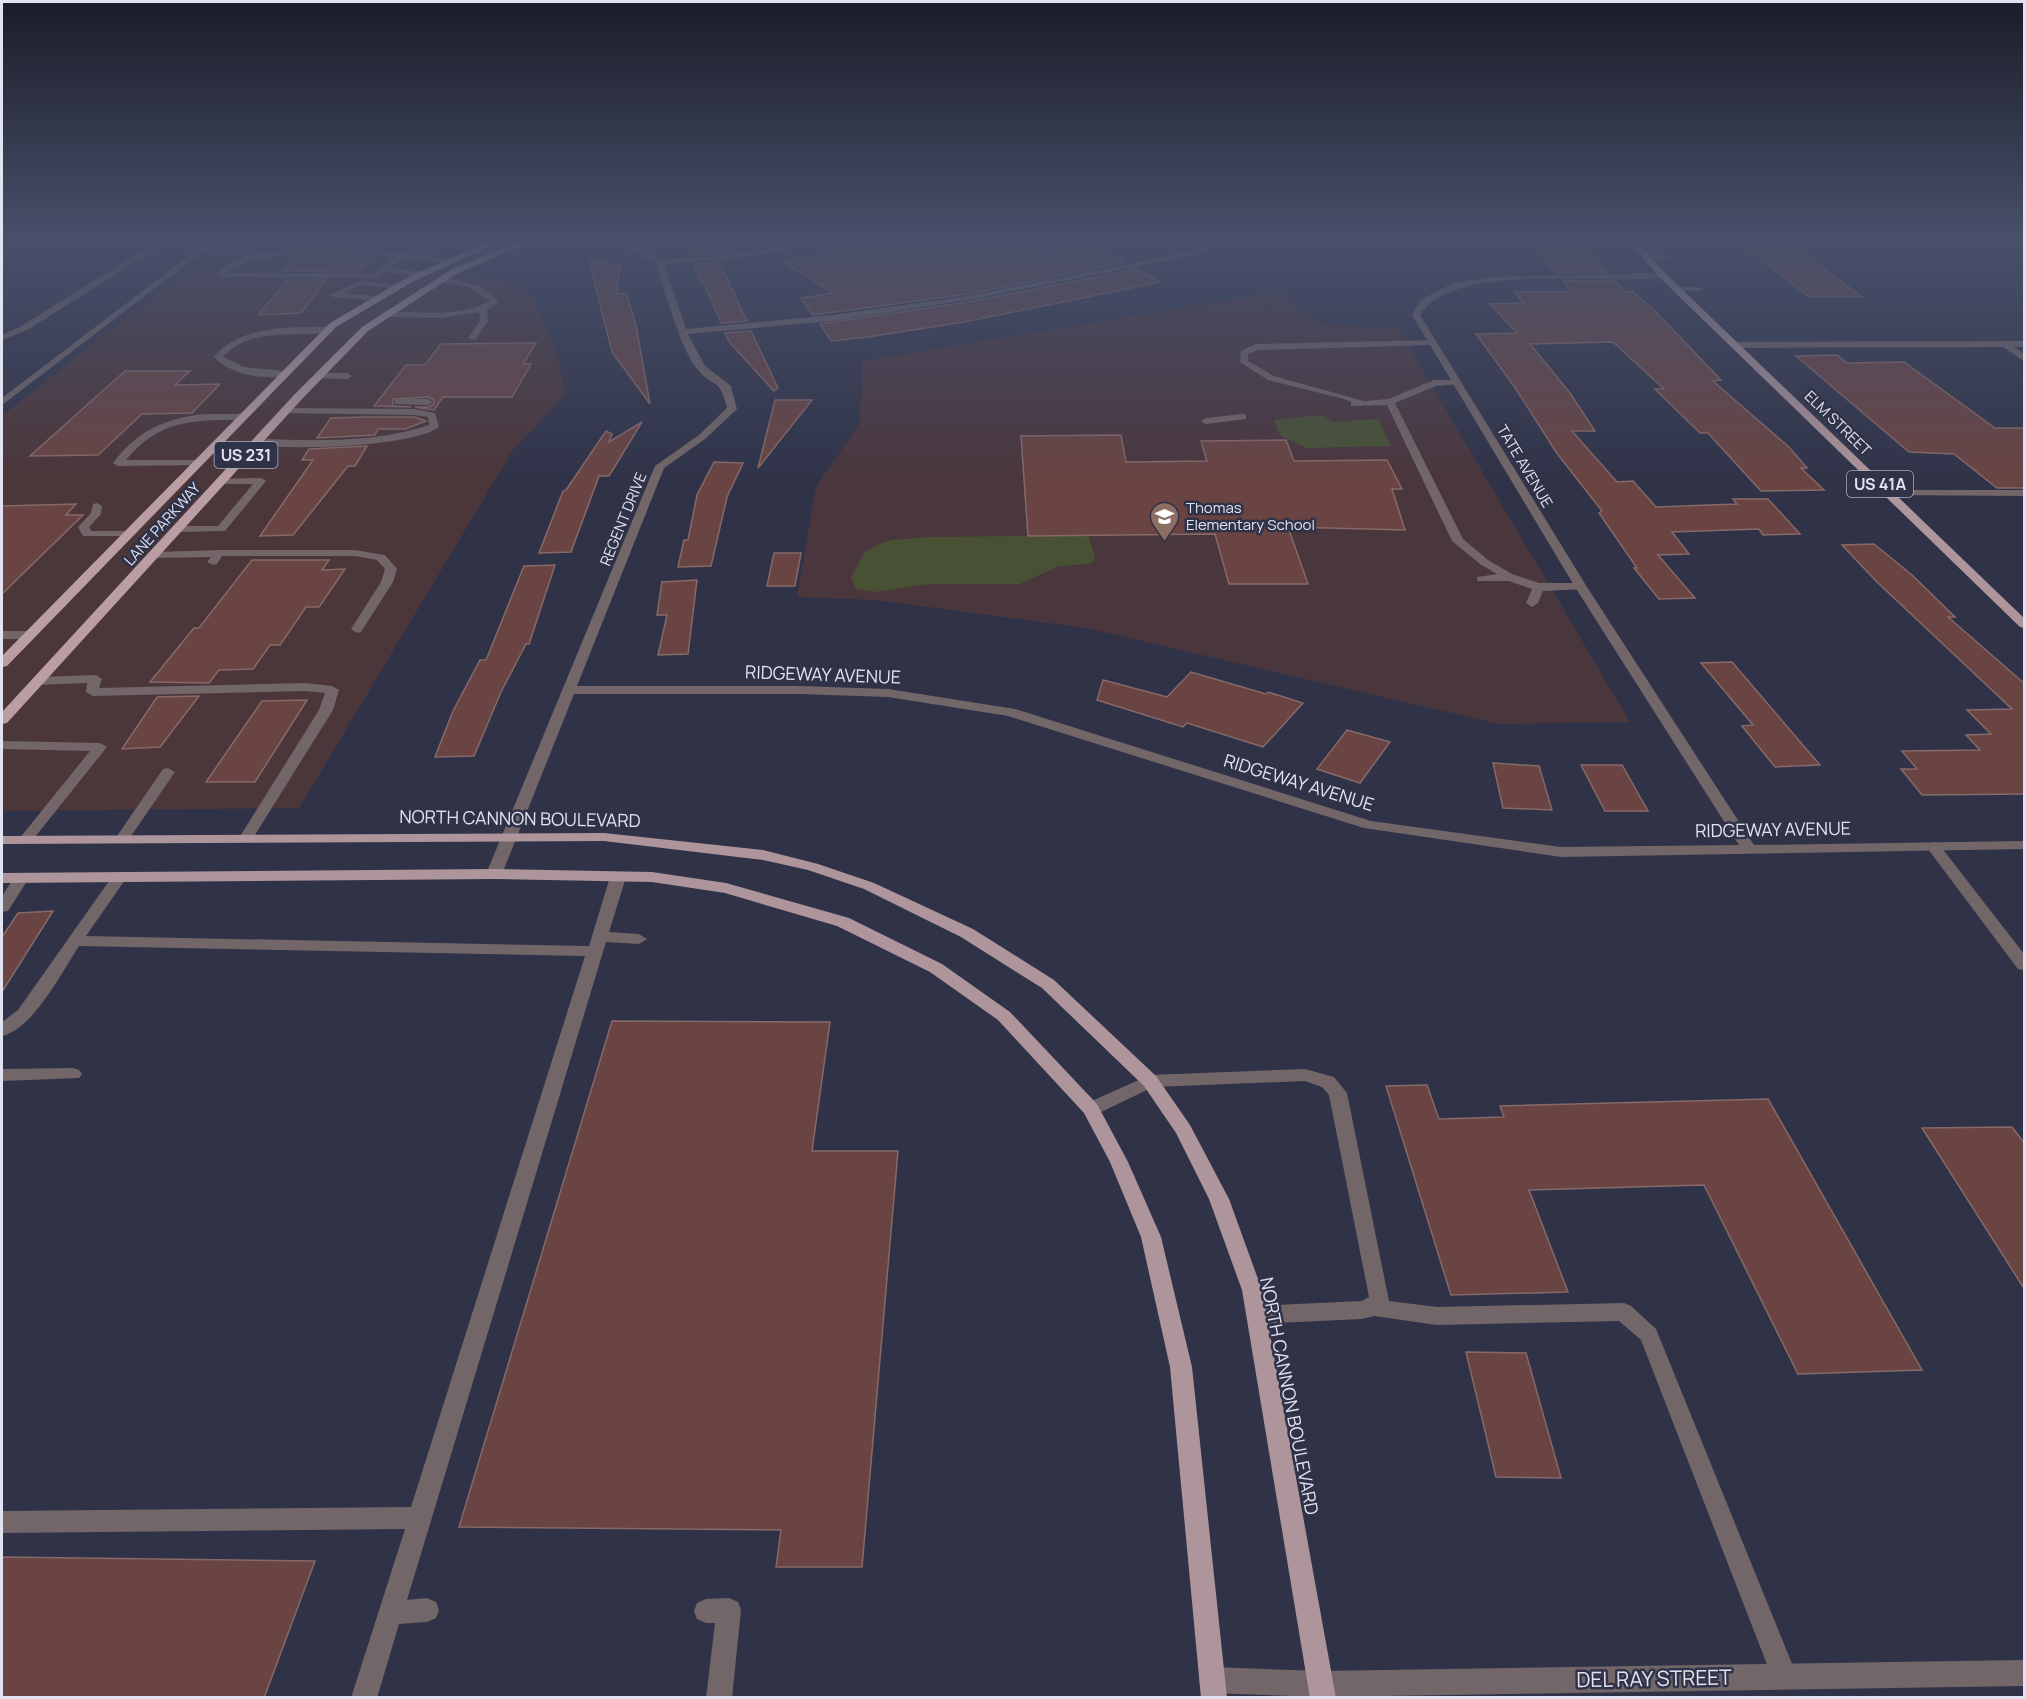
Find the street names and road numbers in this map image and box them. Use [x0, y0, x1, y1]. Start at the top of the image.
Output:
street label: ELM STREET [1800, 386, 1876, 460]
street label: TATE AVENUE [1492, 421, 1558, 511]
road number: US 231 [214, 442, 278, 468]
street label: REGENT DRIVE [595, 469, 651, 569]
road number: US 41A [1847, 471, 1913, 497]
street label: LANE PARKWAY [119, 477, 205, 570]
street label: RIDGEWAY AVENUE [745, 659, 901, 689]
street label: RIDGEWAY AVENUE [1221, 748, 1377, 816]
street label: NORTH CANNON BOULEVARD [399, 804, 641, 832]
street label: RIDGEWAY AVENUE [1695, 816, 1851, 842]
street label: NORTH CANNON BOULEVARD [1255, 1275, 1325, 1517]
street label: DEL RAY STREET [1576, 1663, 1732, 1693]

